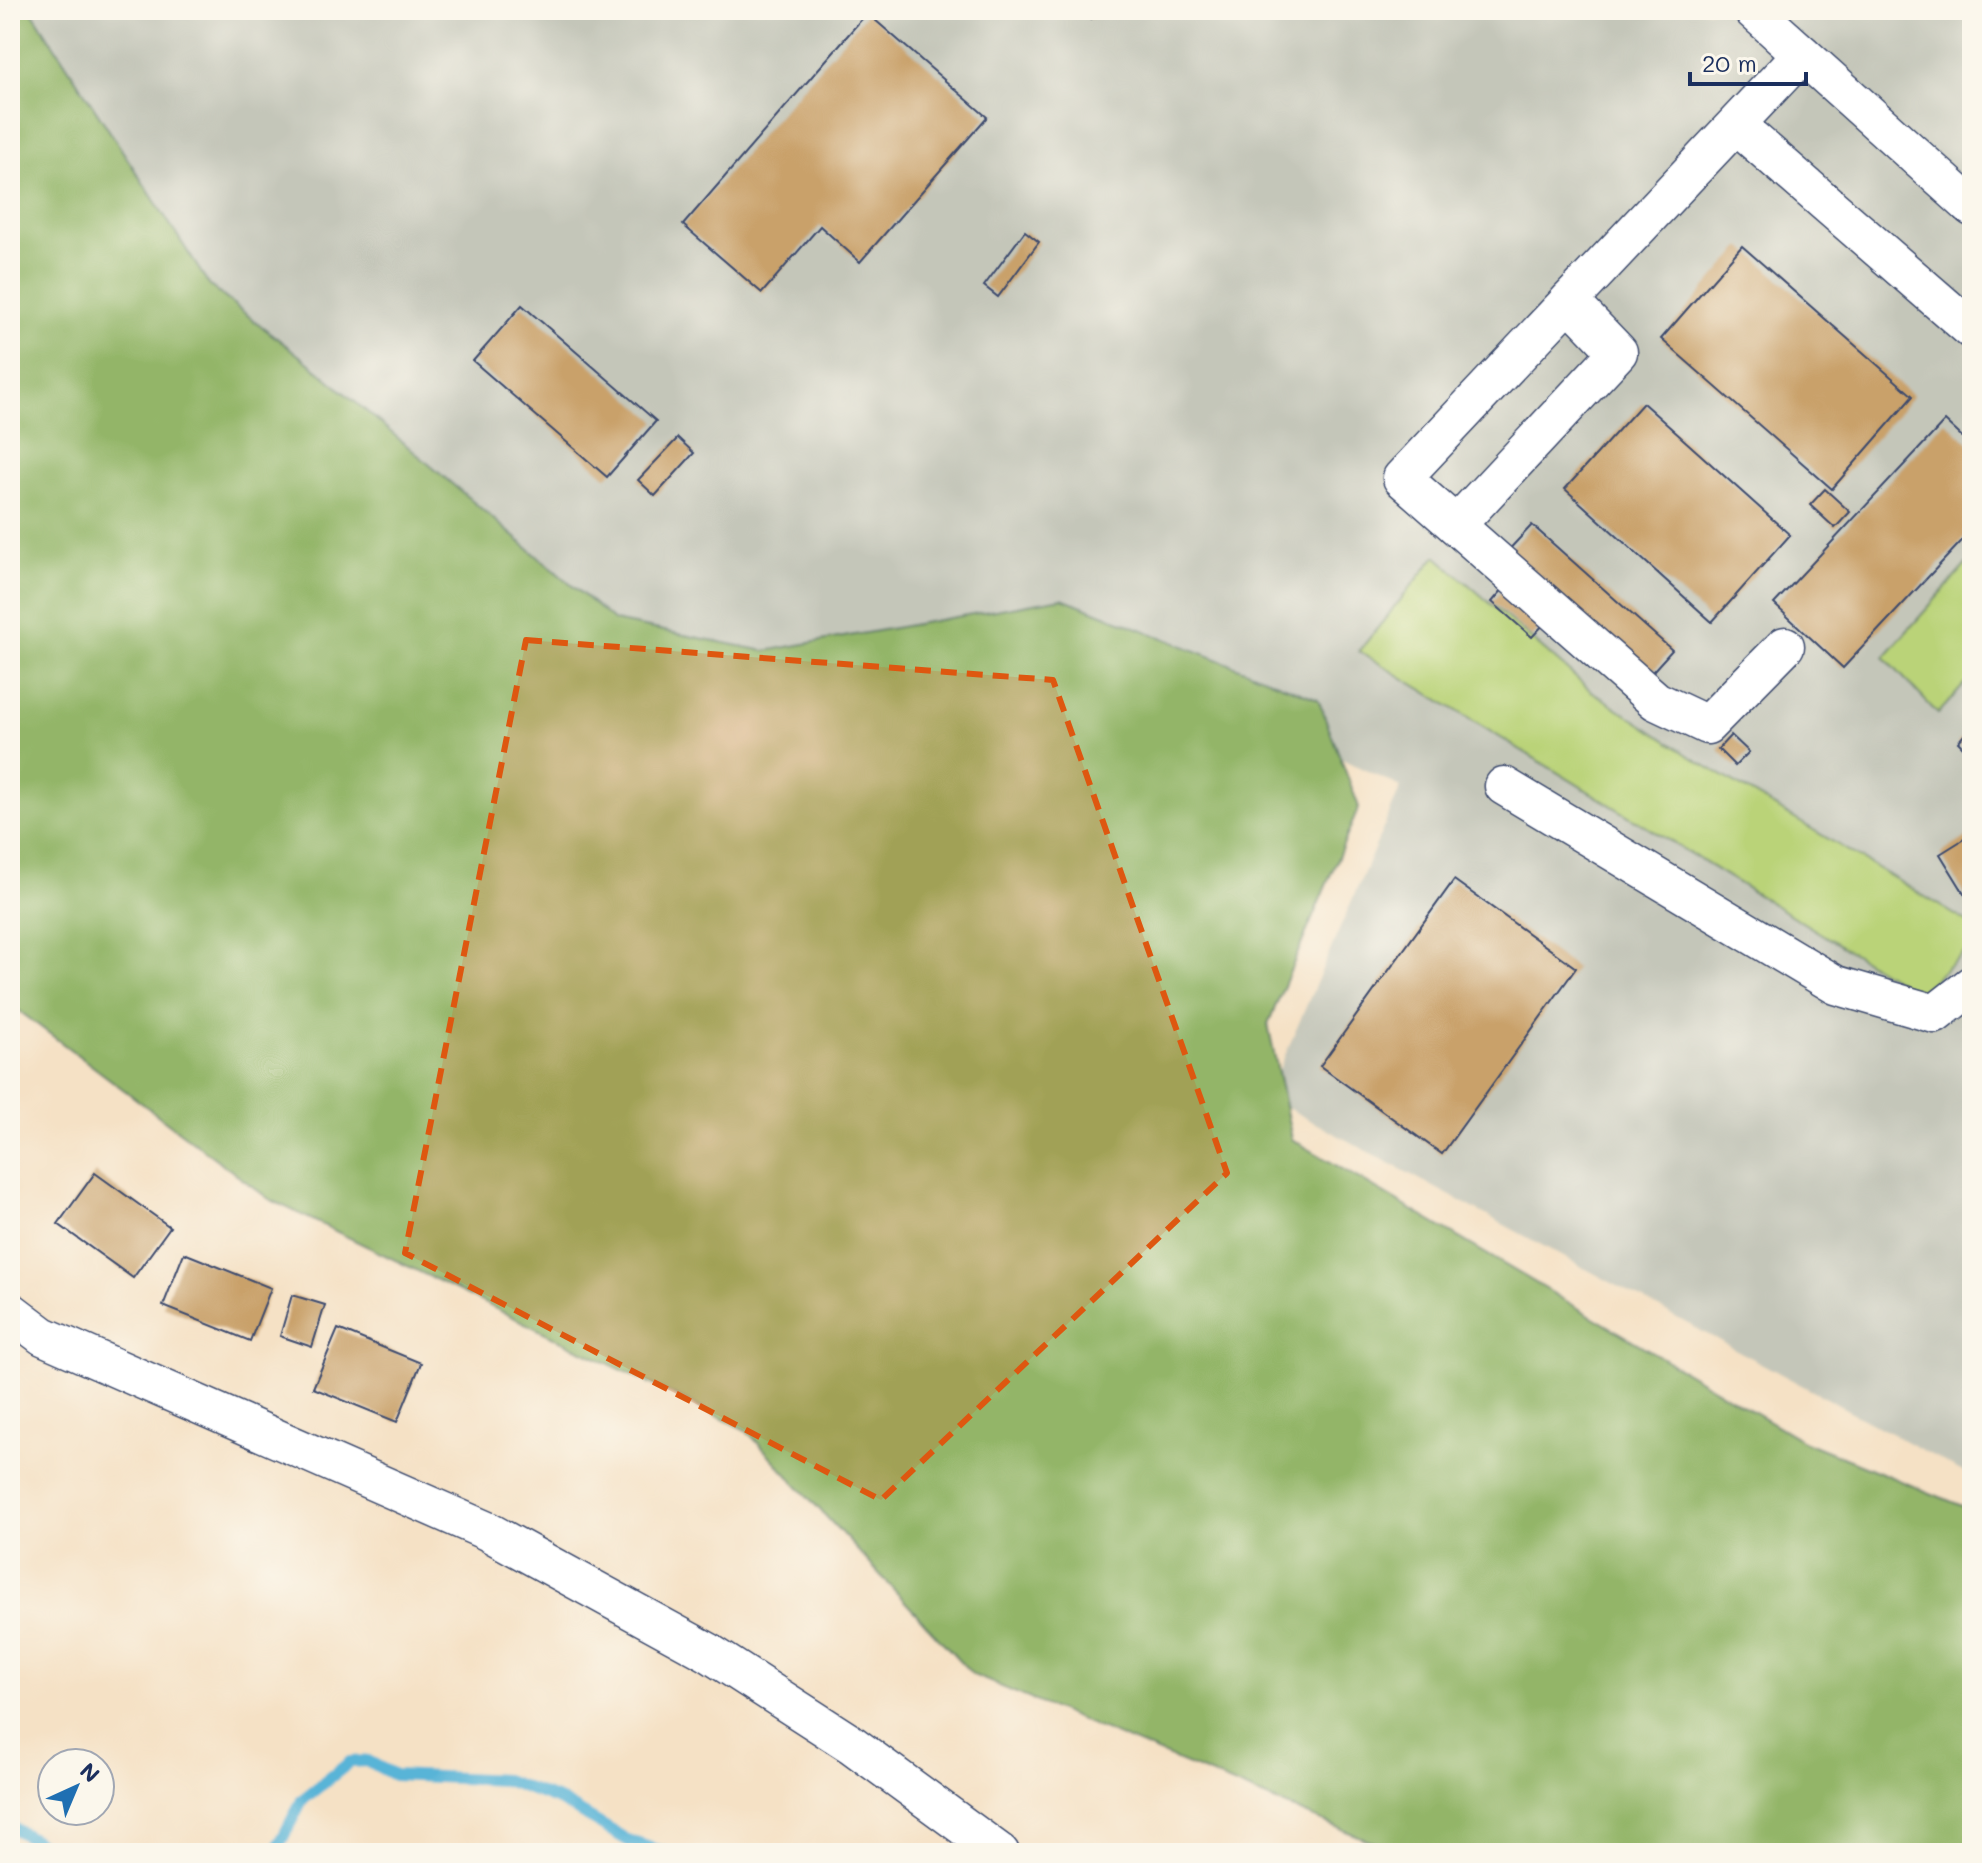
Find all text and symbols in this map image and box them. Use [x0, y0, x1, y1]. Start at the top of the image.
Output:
scale bar [1690, 36, 1806, 86]
text: 20 m [1702, 47, 1757, 78]
north arrow [36, 1747, 116, 1827]
text: N [74, 1756, 106, 1788]

